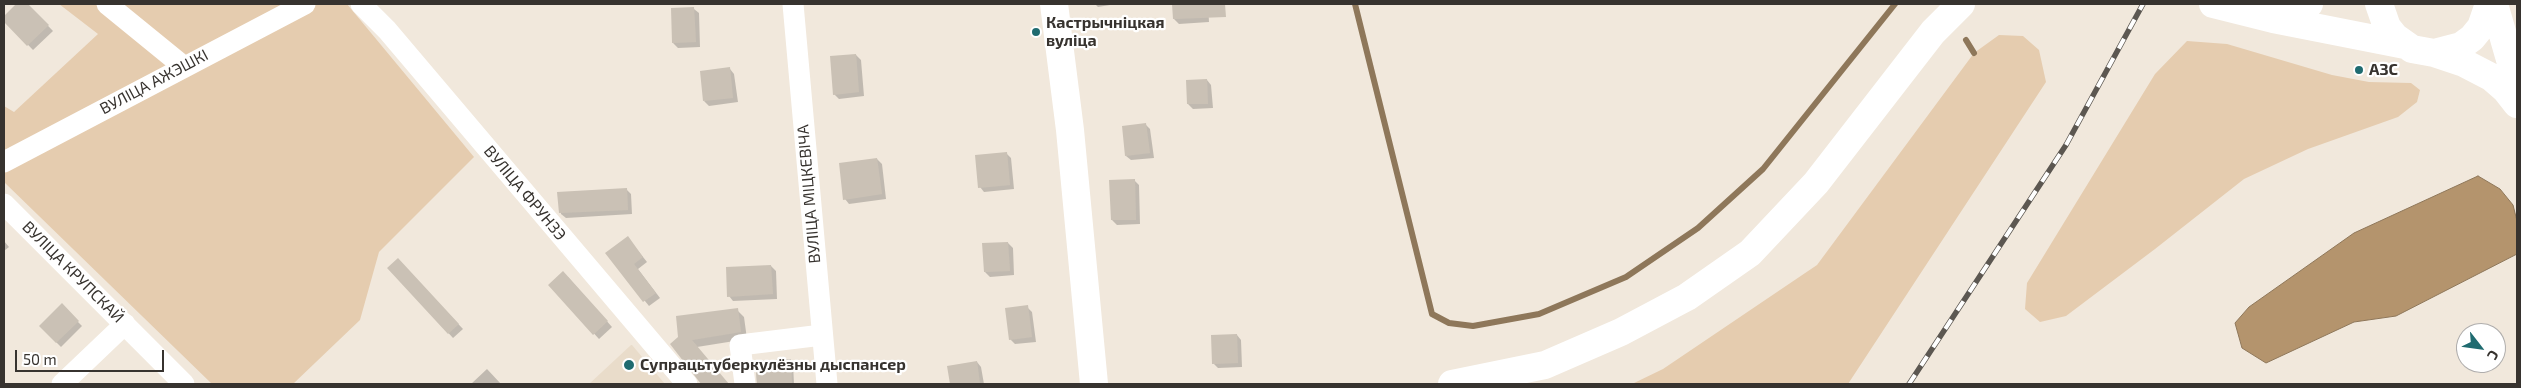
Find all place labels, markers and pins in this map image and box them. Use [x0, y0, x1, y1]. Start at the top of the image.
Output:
place label: Кастрычніцкая вуліца [1046, 13, 1165, 51]
marker: Кастрычніцкая вуліца [1030, 26, 1042, 38]
place label: АЗС [2369, 60, 2398, 80]
marker: АЗС [2353, 64, 2365, 76]
place label: Супрацьтуберкулёзны дыспансер [640, 355, 906, 375]
marker: Супрацьтуберкулёзны дыспансер [622, 358, 636, 372]

